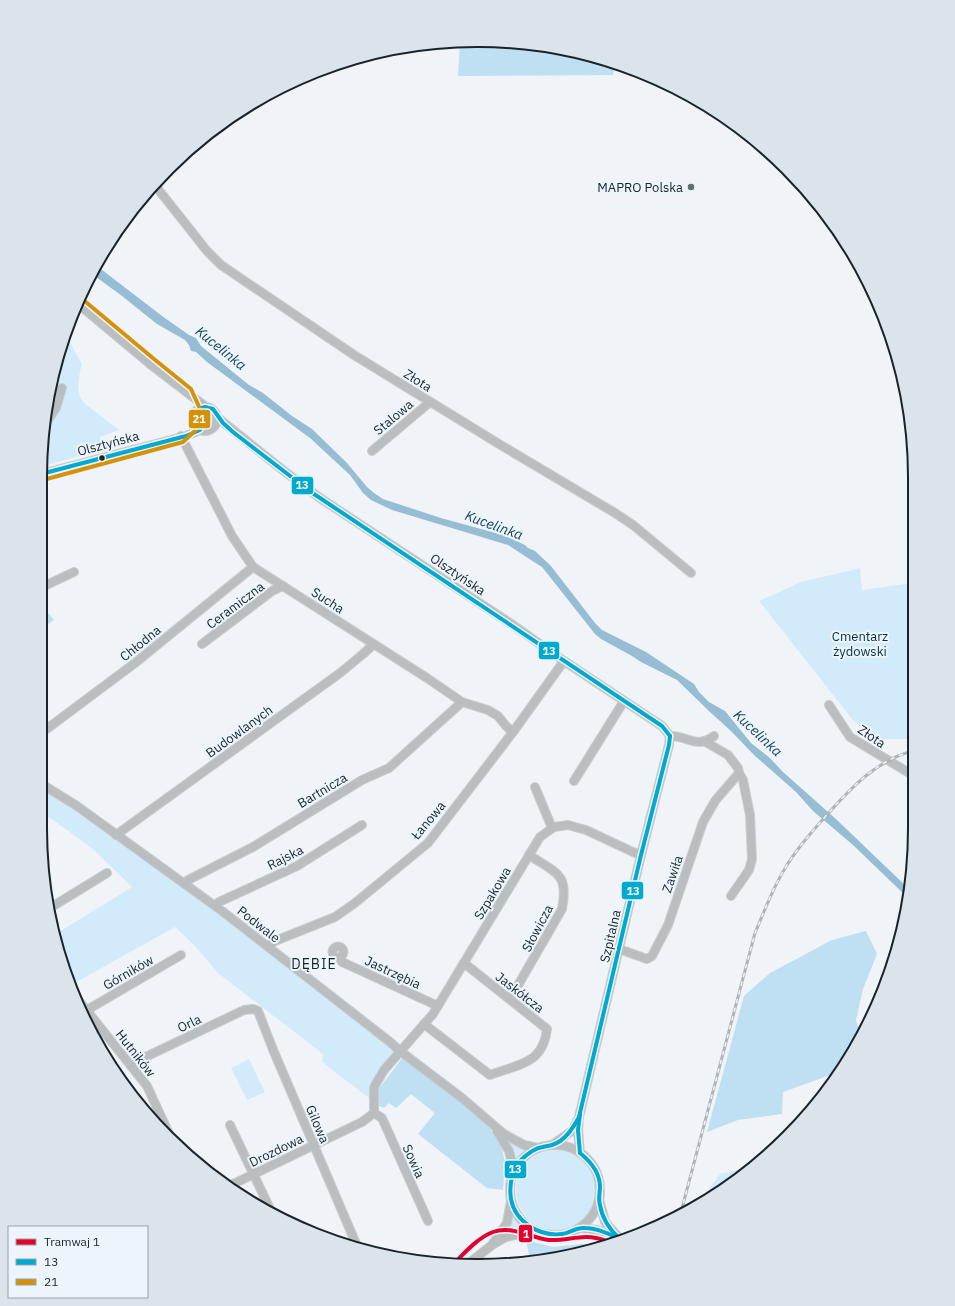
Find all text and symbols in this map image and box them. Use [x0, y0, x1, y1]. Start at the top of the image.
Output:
place label: MAPRO Polska [597, 179, 683, 196]
marker: MAPRO Polska [686, 182, 696, 192]
water label: Kucelinka [192, 322, 250, 374]
street label: Złota [401, 365, 435, 396]
street label: Stalowa [370, 396, 417, 439]
line badge: 21 [188, 409, 211, 429]
text: 21 [192, 412, 206, 426]
street label: Olsztyńska [75, 427, 141, 460]
unlabelled marker [97, 453, 107, 463]
line badge: 13 [291, 476, 314, 495]
text: 13 [295, 478, 309, 492]
water label: Kucelinka [463, 506, 525, 544]
street label: Olsztyńska [427, 550, 489, 599]
street label: Ceramiczna [203, 578, 268, 633]
street label: Sucha [308, 584, 347, 617]
street label: Chłodna [116, 622, 164, 665]
park label: Cmentarz żydowski [832, 628, 888, 660]
line badge: 13 [538, 641, 560, 660]
text: 13 [542, 644, 556, 658]
street label: Budowlanych [202, 701, 276, 761]
water label: Kucelinka [730, 706, 786, 760]
street label: Złota [855, 721, 889, 752]
street label: Bartnicza [294, 769, 350, 812]
street label: Łanowa [407, 798, 449, 844]
street label: Rajska [264, 841, 306, 874]
street label: Zawiła [658, 853, 687, 895]
street label: Szpakowa [470, 864, 515, 923]
line badge: 13 [621, 881, 644, 900]
text: 13 [626, 884, 640, 898]
street label: Podwale [234, 902, 284, 946]
street label: Słowicza [518, 902, 557, 955]
street label: Szpitalna [596, 908, 625, 964]
street label: Górników [100, 951, 157, 994]
street label: Jastrzębia [362, 952, 424, 993]
district label: DĘBIE [291, 955, 337, 973]
street label: Jaskółcza [492, 968, 547, 1017]
street label: Orla [175, 1010, 204, 1036]
street label: Hutników [112, 1026, 159, 1080]
street label: Gilowa [302, 1103, 333, 1146]
street label: Drozdowa [246, 1130, 306, 1171]
street label: Sowia [399, 1142, 428, 1181]
line badge: 13 [504, 1160, 527, 1179]
text: 13 [508, 1162, 522, 1176]
line badge: 1 [518, 1224, 533, 1243]
legend [8, 1226, 148, 1298]
text: 1 [523, 1227, 530, 1241]
text: Tramwaj 1 [44, 1234, 100, 1249]
text: 13 [44, 1254, 58, 1269]
text: 21 [44, 1274, 58, 1289]

